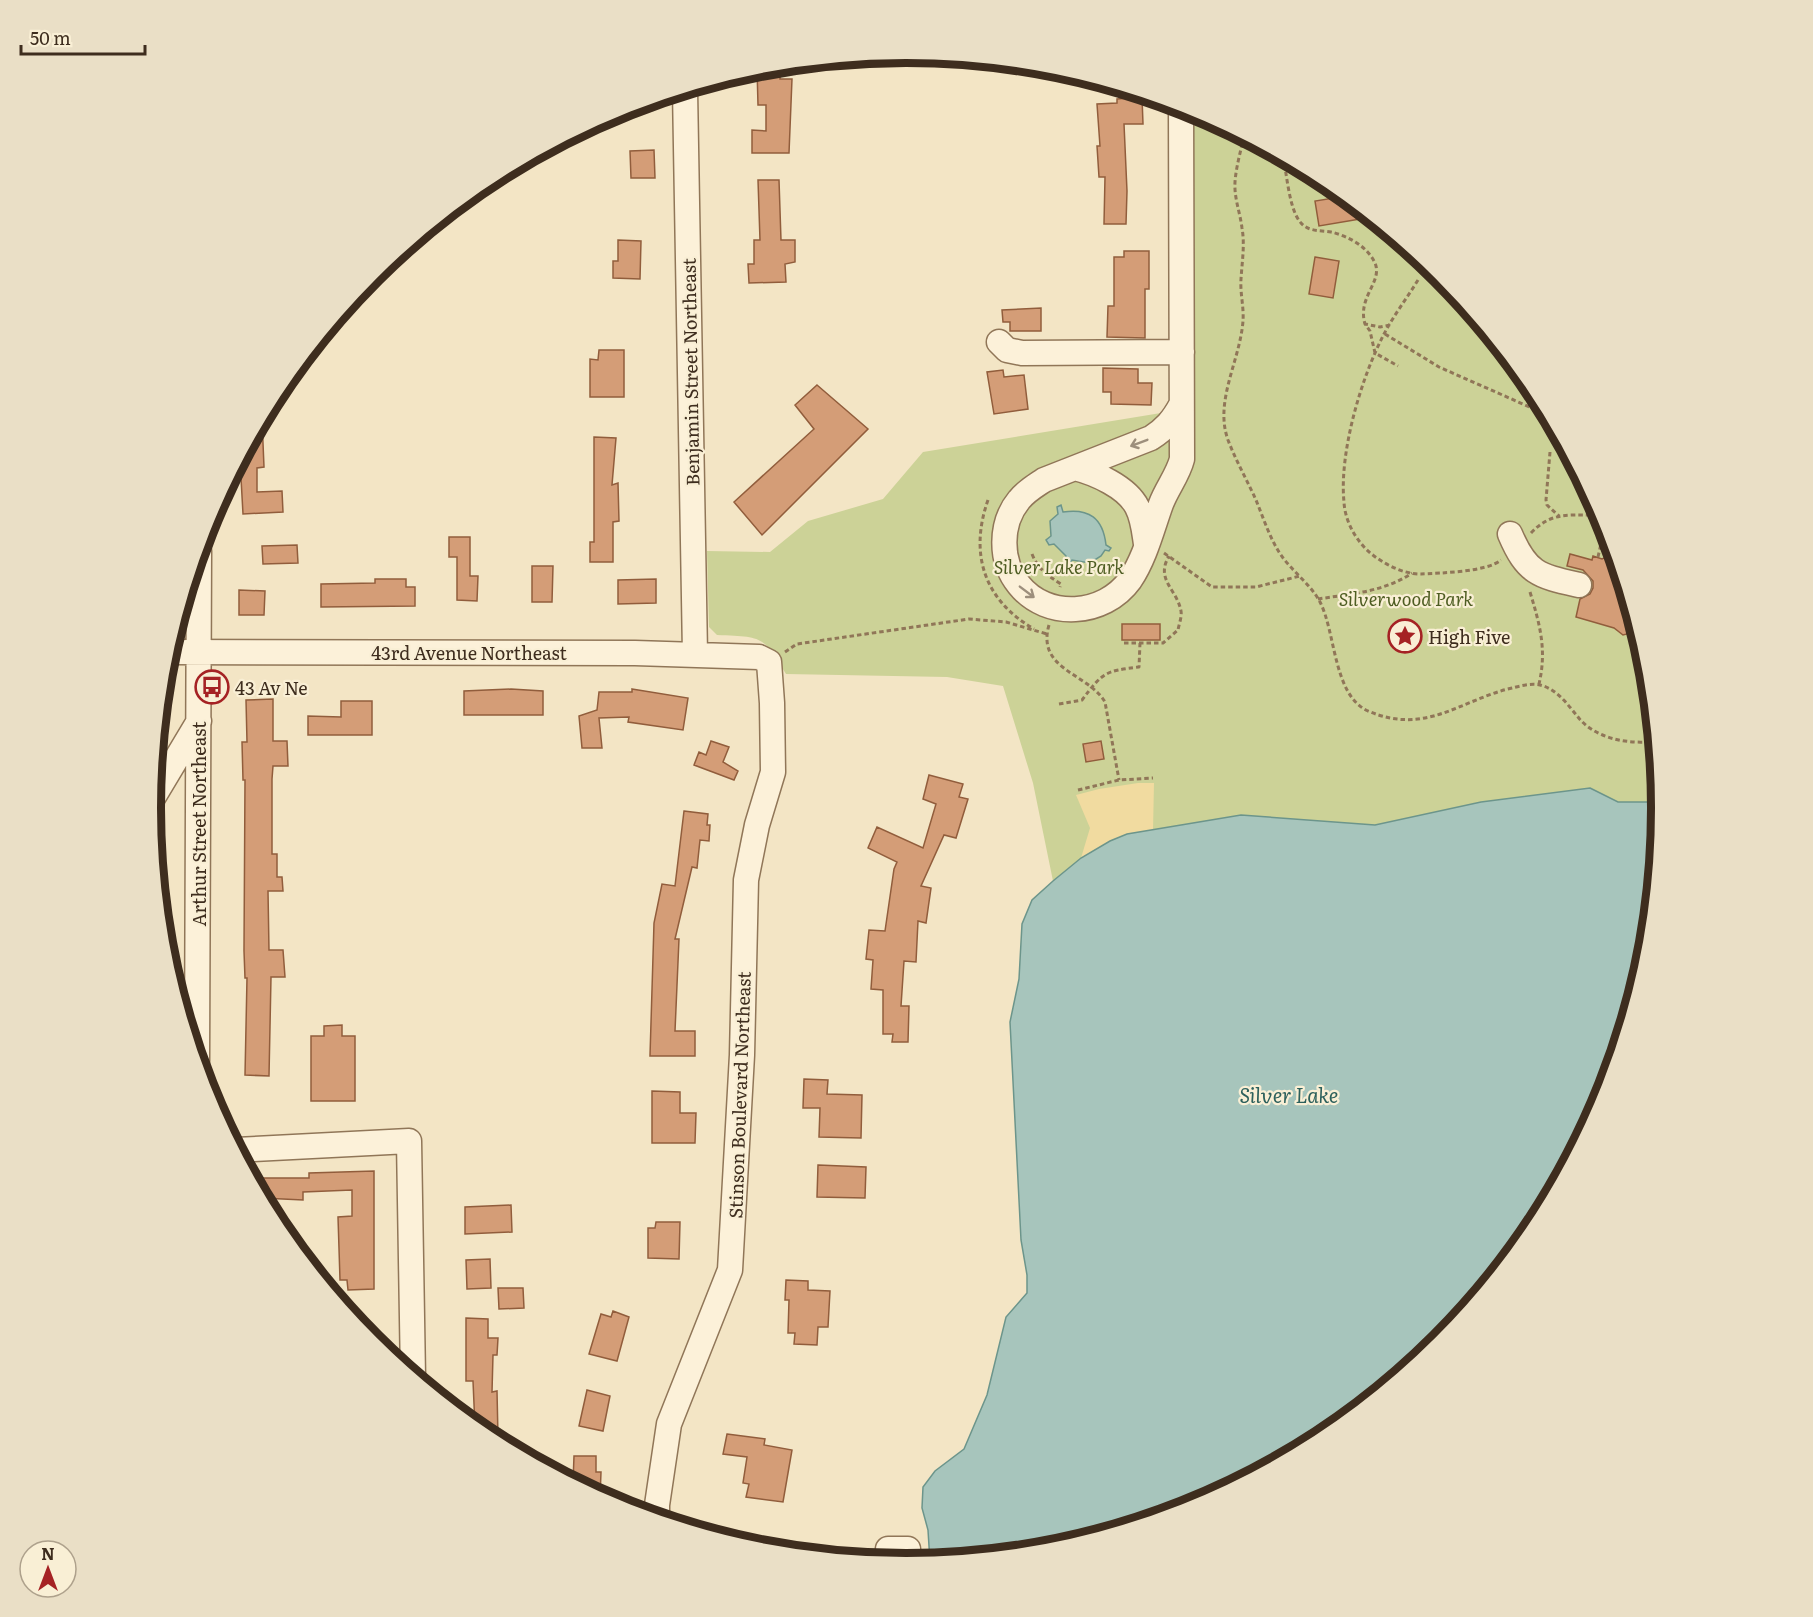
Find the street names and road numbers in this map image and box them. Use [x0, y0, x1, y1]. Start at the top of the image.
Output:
street label: Benjamin Street Northeast [675, 257, 705, 486]
street label: 43rd Avenue Northeast [371, 639, 568, 666]
street label: Arthur Street Northeast [185, 721, 212, 926]
street label: Stinson Boulevard Northeast [721, 970, 757, 1219]

